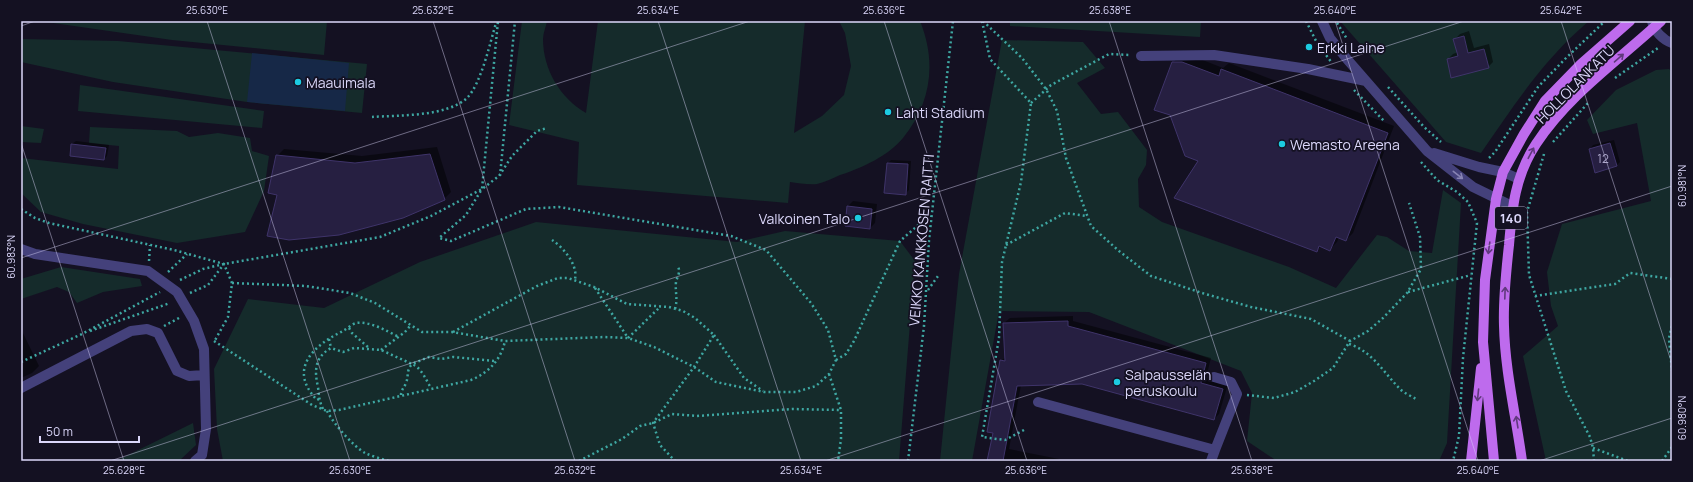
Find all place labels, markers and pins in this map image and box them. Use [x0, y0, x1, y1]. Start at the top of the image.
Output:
place label: Erkki Laine [1317, 38, 1385, 57]
marker: Erkki Laine [1304, 42, 1314, 52]
place label: Maauimala [306, 73, 376, 92]
marker: Maauimala [293, 77, 303, 87]
place label: Lahti Stadium [896, 103, 985, 122]
marker: Lahti Stadium [883, 107, 893, 117]
place label: Wemasto Areena [1290, 135, 1400, 154]
marker: Wemasto Areena [1277, 139, 1287, 149]
place label: Valkoinen Talo [759, 209, 850, 228]
marker: Valkoinen Talo [853, 213, 863, 223]
place label: Salpausselän peruskoulu [1125, 365, 1211, 400]
marker: Salpausselän peruskoulu [1112, 377, 1122, 387]

